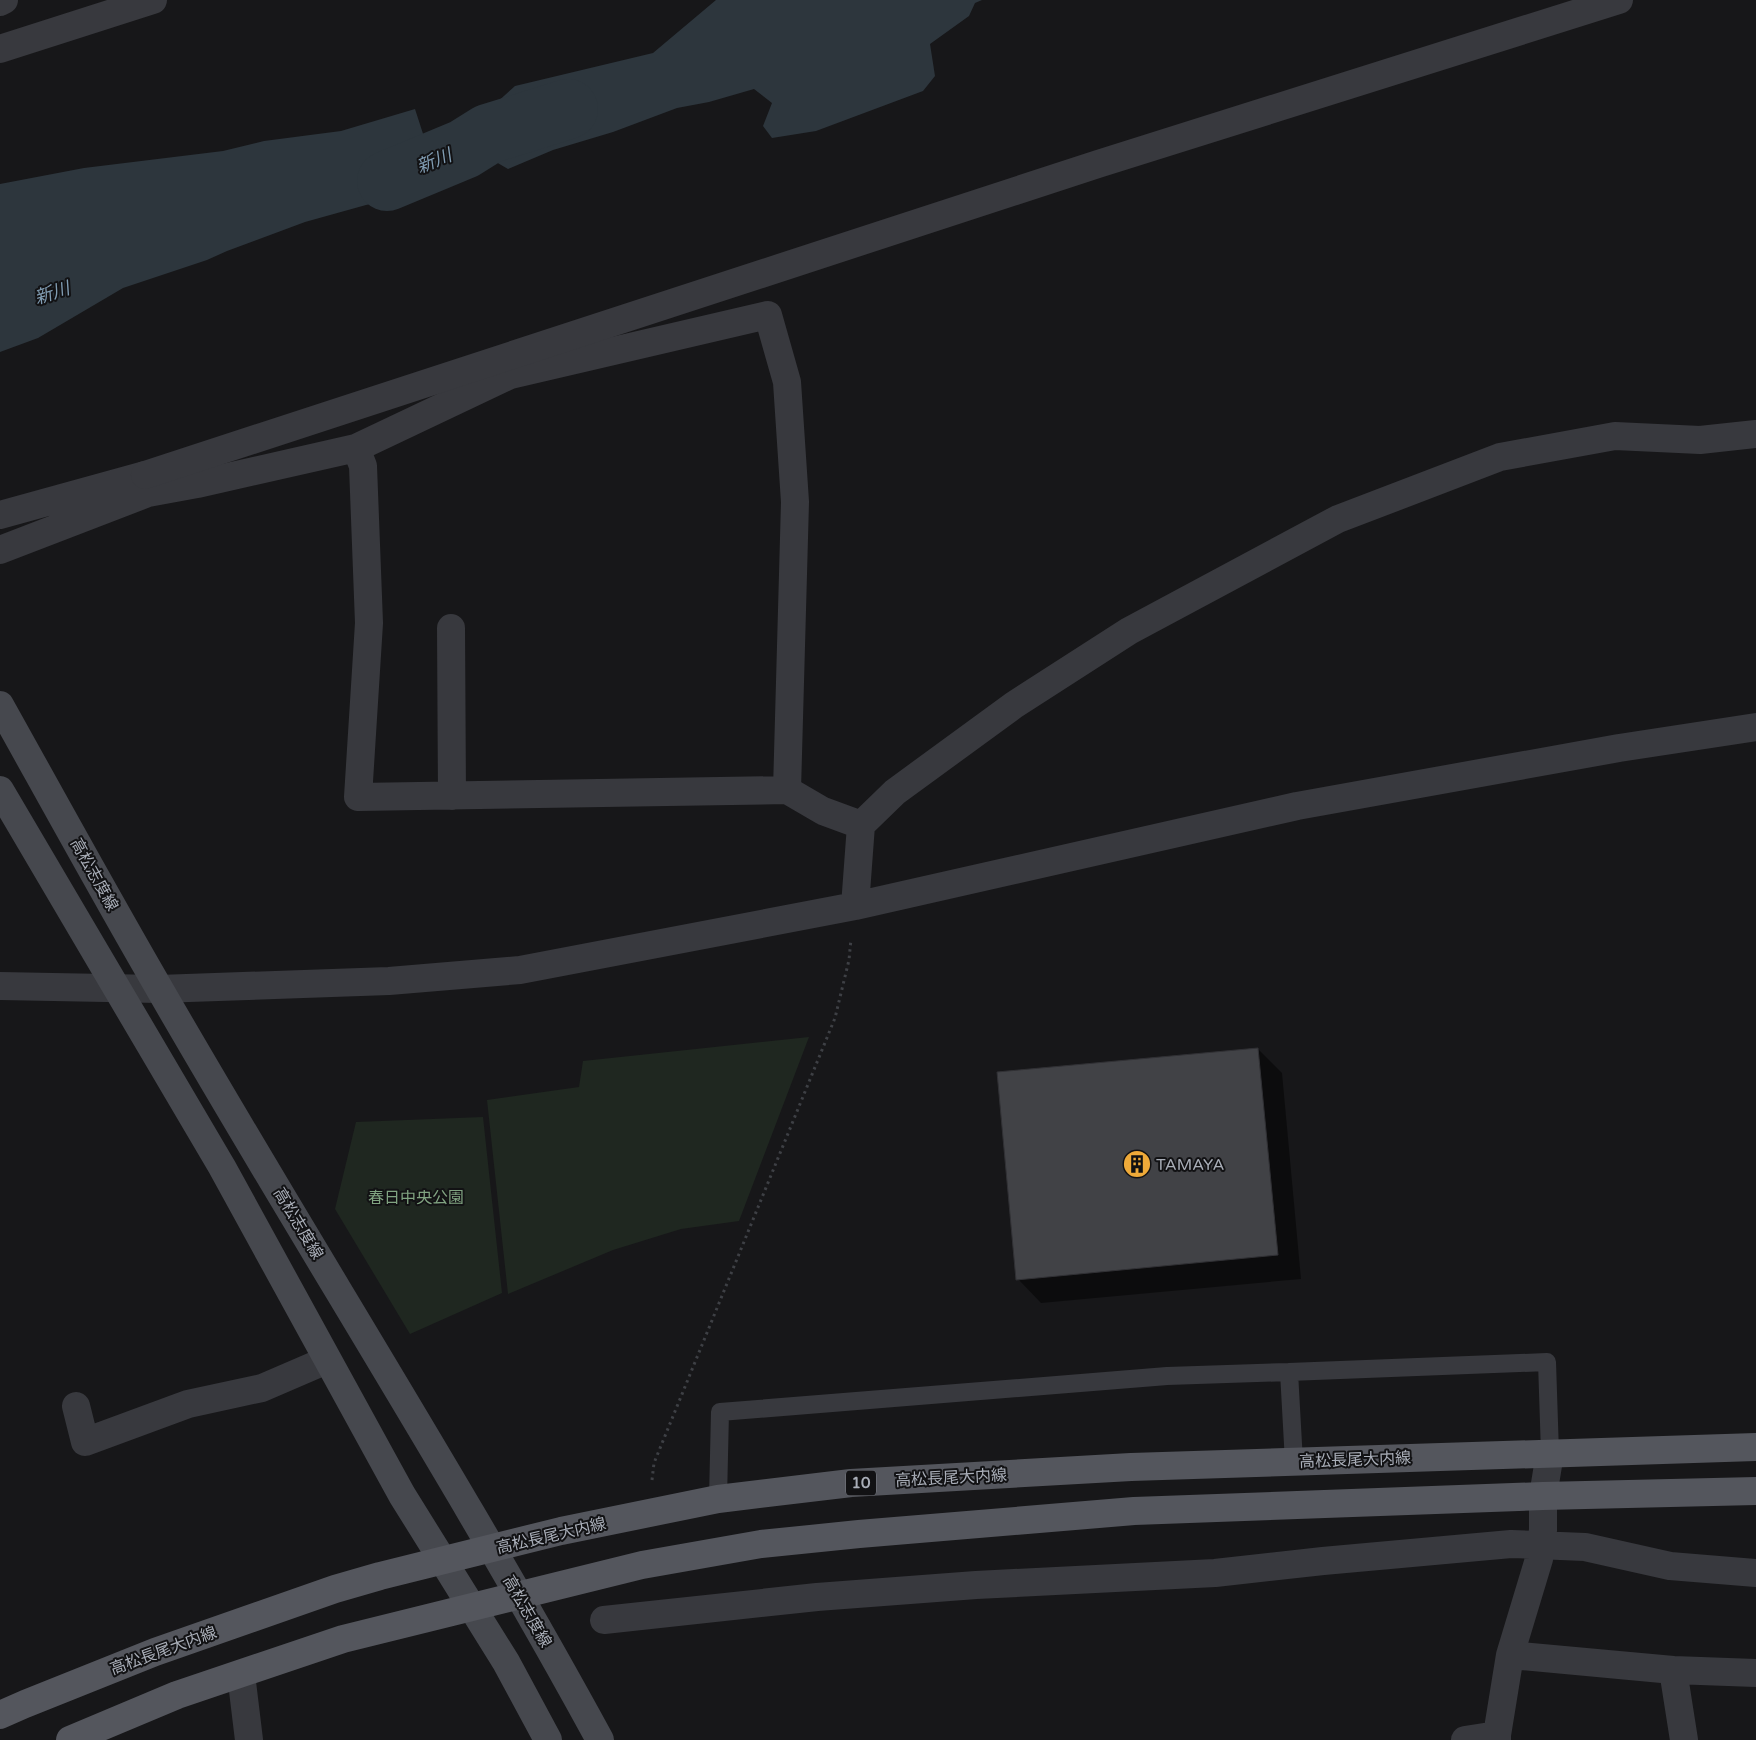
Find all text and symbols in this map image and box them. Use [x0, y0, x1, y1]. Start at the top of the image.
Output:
water label: 新川 [413, 143, 457, 178]
water label: 新川 [31, 276, 74, 309]
street label: 高松志度線 [66, 835, 122, 914]
building icon: TAMAYA [1122, 1149, 1152, 1179]
place label: TAMAYA [1156, 1155, 1224, 1175]
street label: 高松志度線 [269, 1184, 327, 1263]
park label: 春日中央公園 [368, 1188, 464, 1208]
street label: 高松長尾大内線 [1299, 1448, 1411, 1472]
street label: 高松長尾大内線 [895, 1465, 1008, 1491]
road number: 10 [846, 1470, 876, 1496]
street label: 高松長尾大内線 [494, 1514, 608, 1558]
street label: 高松志度線 [498, 1572, 556, 1651]
street label: 高松長尾大内線 [107, 1622, 219, 1679]

